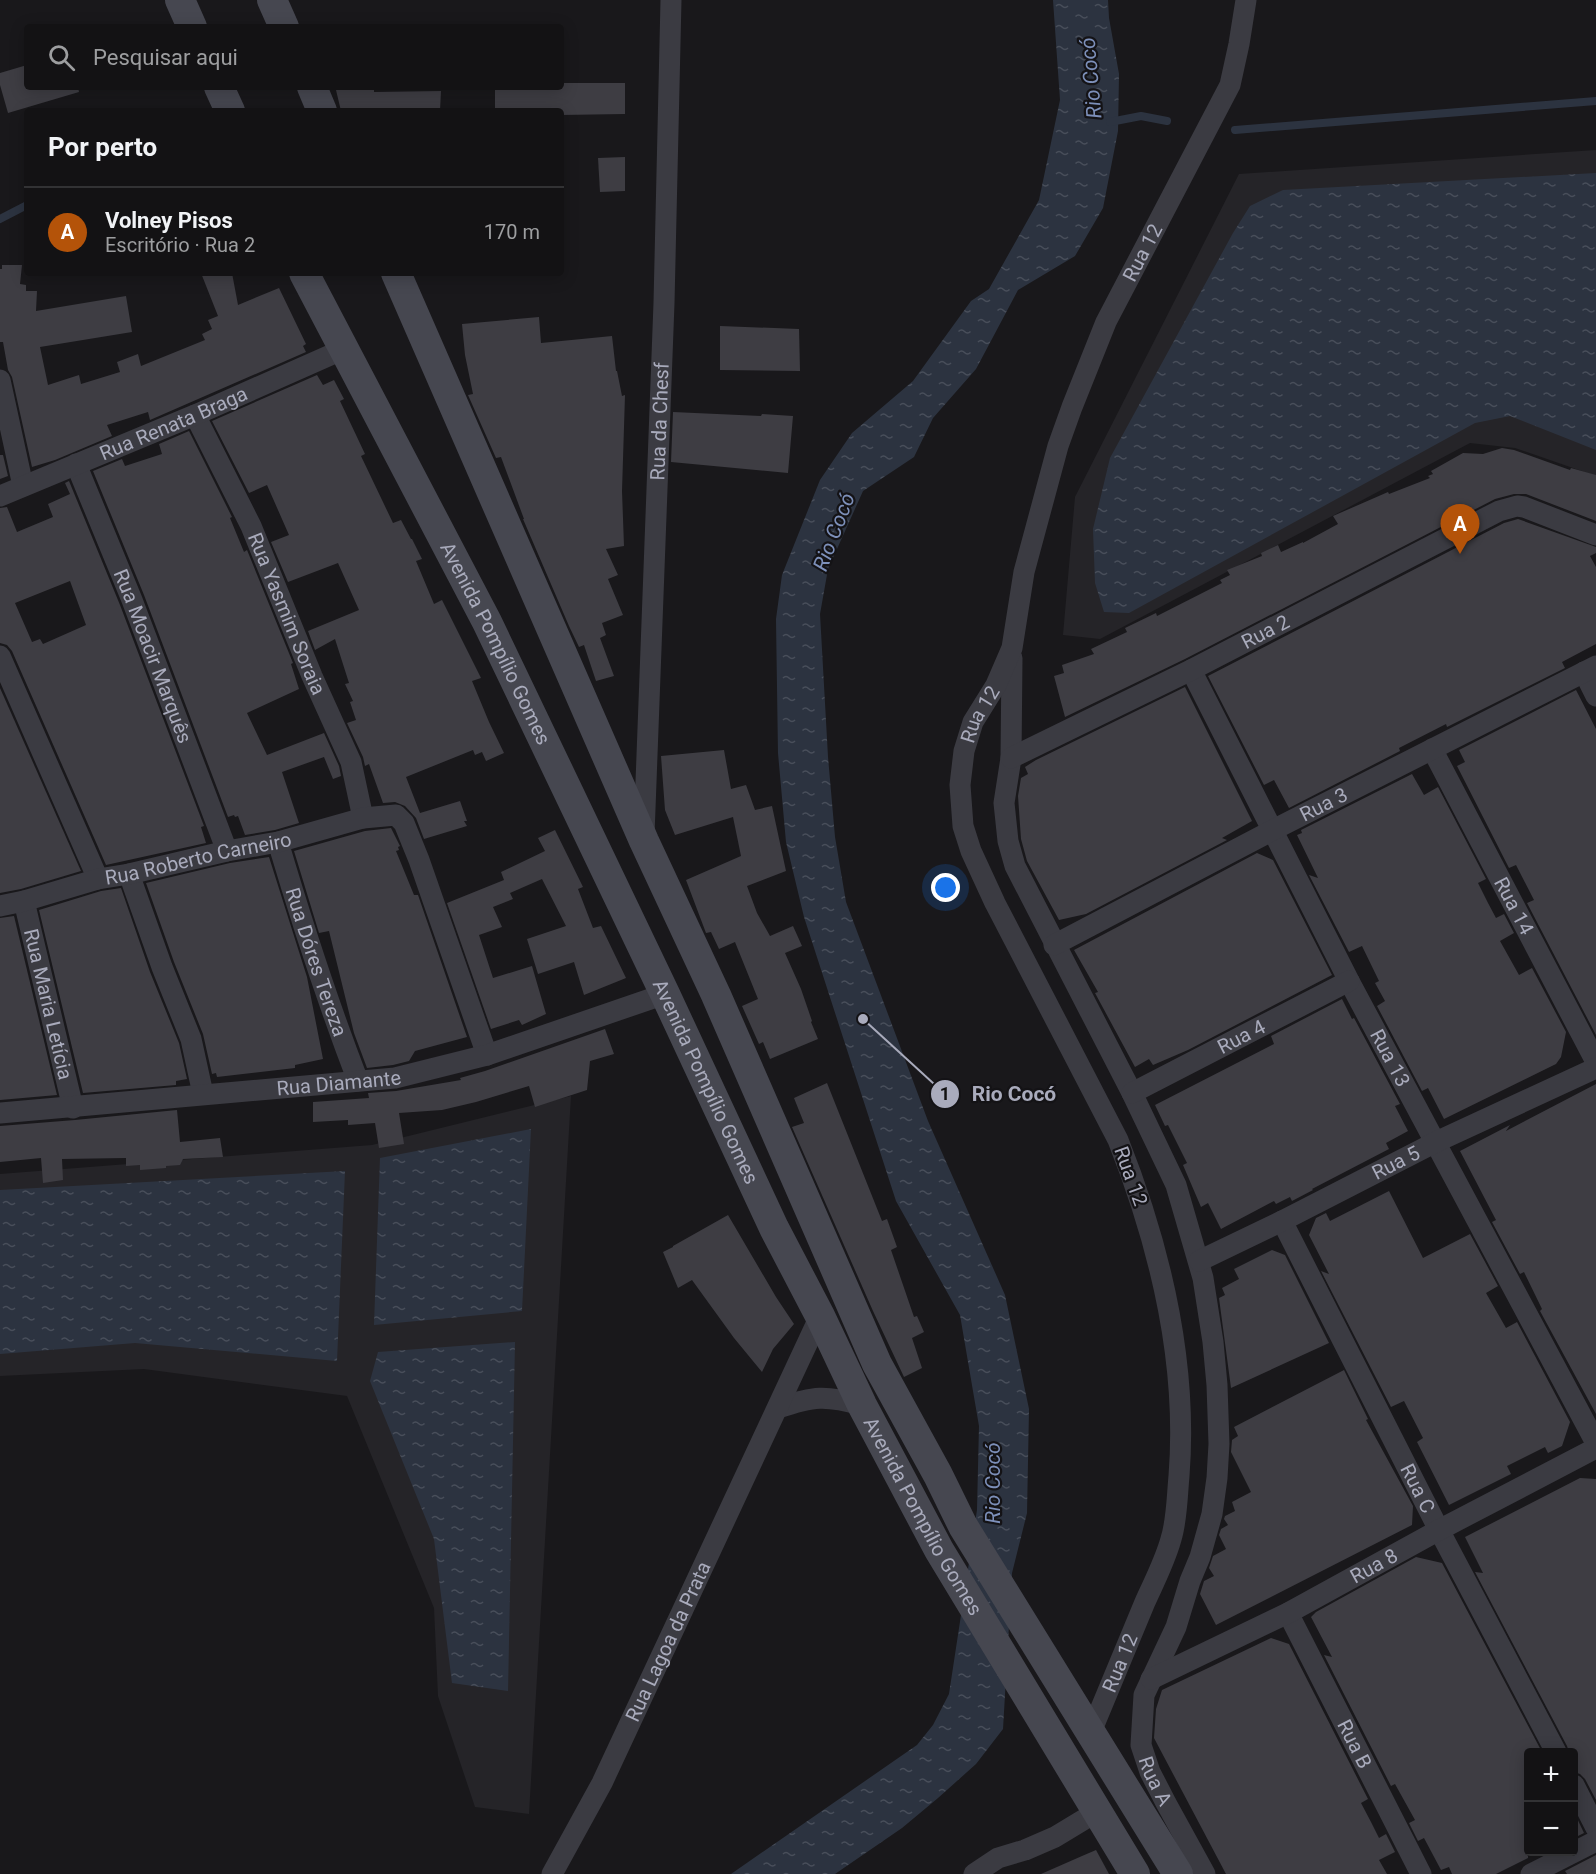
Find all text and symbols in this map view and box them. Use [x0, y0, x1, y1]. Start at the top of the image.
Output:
search box [24, 24, 564, 90]
water label: Rio Cocó [1075, 36, 1107, 120]
icon: search [45, 41, 78, 74]
text: Pesquisar aqui [93, 45, 238, 70]
text: Por perto [48, 132, 157, 162]
text: Volney Pisos [105, 208, 233, 233]
text: A [61, 220, 74, 244]
text: 170 m [484, 220, 540, 244]
street label: Rua 12 [1117, 220, 1167, 285]
text: Escritório · Rua 2 [105, 233, 255, 257]
street label: Rua da Chesf [645, 362, 674, 481]
street label: Rua Renata Braga [96, 381, 251, 465]
water label: Rio Cocó [808, 490, 860, 574]
pin: A [1440, 504, 1480, 554]
street label: Rua Yasmim Soraia [243, 529, 331, 698]
street label: Avenida Pompílio Gomes [435, 538, 556, 748]
street label: Rua Moacir Marquês [109, 566, 197, 747]
street label: Rua 2 [1237, 609, 1293, 654]
street label: Rua 12 [955, 681, 1005, 746]
street label: Rua 3 [1296, 782, 1351, 826]
street label: Rua Roberto Carneiro [103, 827, 294, 890]
your location [931, 873, 960, 902]
street label: Rua 14 [1489, 873, 1539, 939]
street label: Rua Dóres Tereza [280, 885, 352, 1040]
street label: Rua Maria Letícia [19, 926, 78, 1082]
street label: Avenida Pompílio Gomes [648, 975, 764, 1188]
street label: Rua 4 [1213, 1014, 1269, 1059]
street label: Rua 13 [1365, 1025, 1415, 1091]
street label: Rua Diamante [275, 1065, 404, 1100]
callout: Rio Cocó [930, 1075, 1068, 1114]
text: Rio Cocó [972, 1082, 1056, 1106]
text: 1 [940, 1083, 950, 1104]
street label: Rua 5 [1368, 1140, 1424, 1185]
street label: Rua 12 [1109, 1143, 1153, 1209]
street label: Avenida Pompílio Gomes [859, 1413, 988, 1620]
water label: Rio Cocó [981, 1442, 1005, 1524]
street label: Rua C [1395, 1460, 1440, 1517]
street label: Rua 8 [1346, 1543, 1402, 1588]
street label: Rua Lagoa da Prata [620, 1558, 716, 1725]
street label: Rua 12 [1097, 1630, 1143, 1696]
street label: Rua B [1332, 1716, 1377, 1772]
map controls [1524, 1748, 1578, 1856]
button: + [1524, 1748, 1578, 1802]
street label: Rua A [1134, 1753, 1177, 1810]
button: − [1524, 1802, 1578, 1856]

